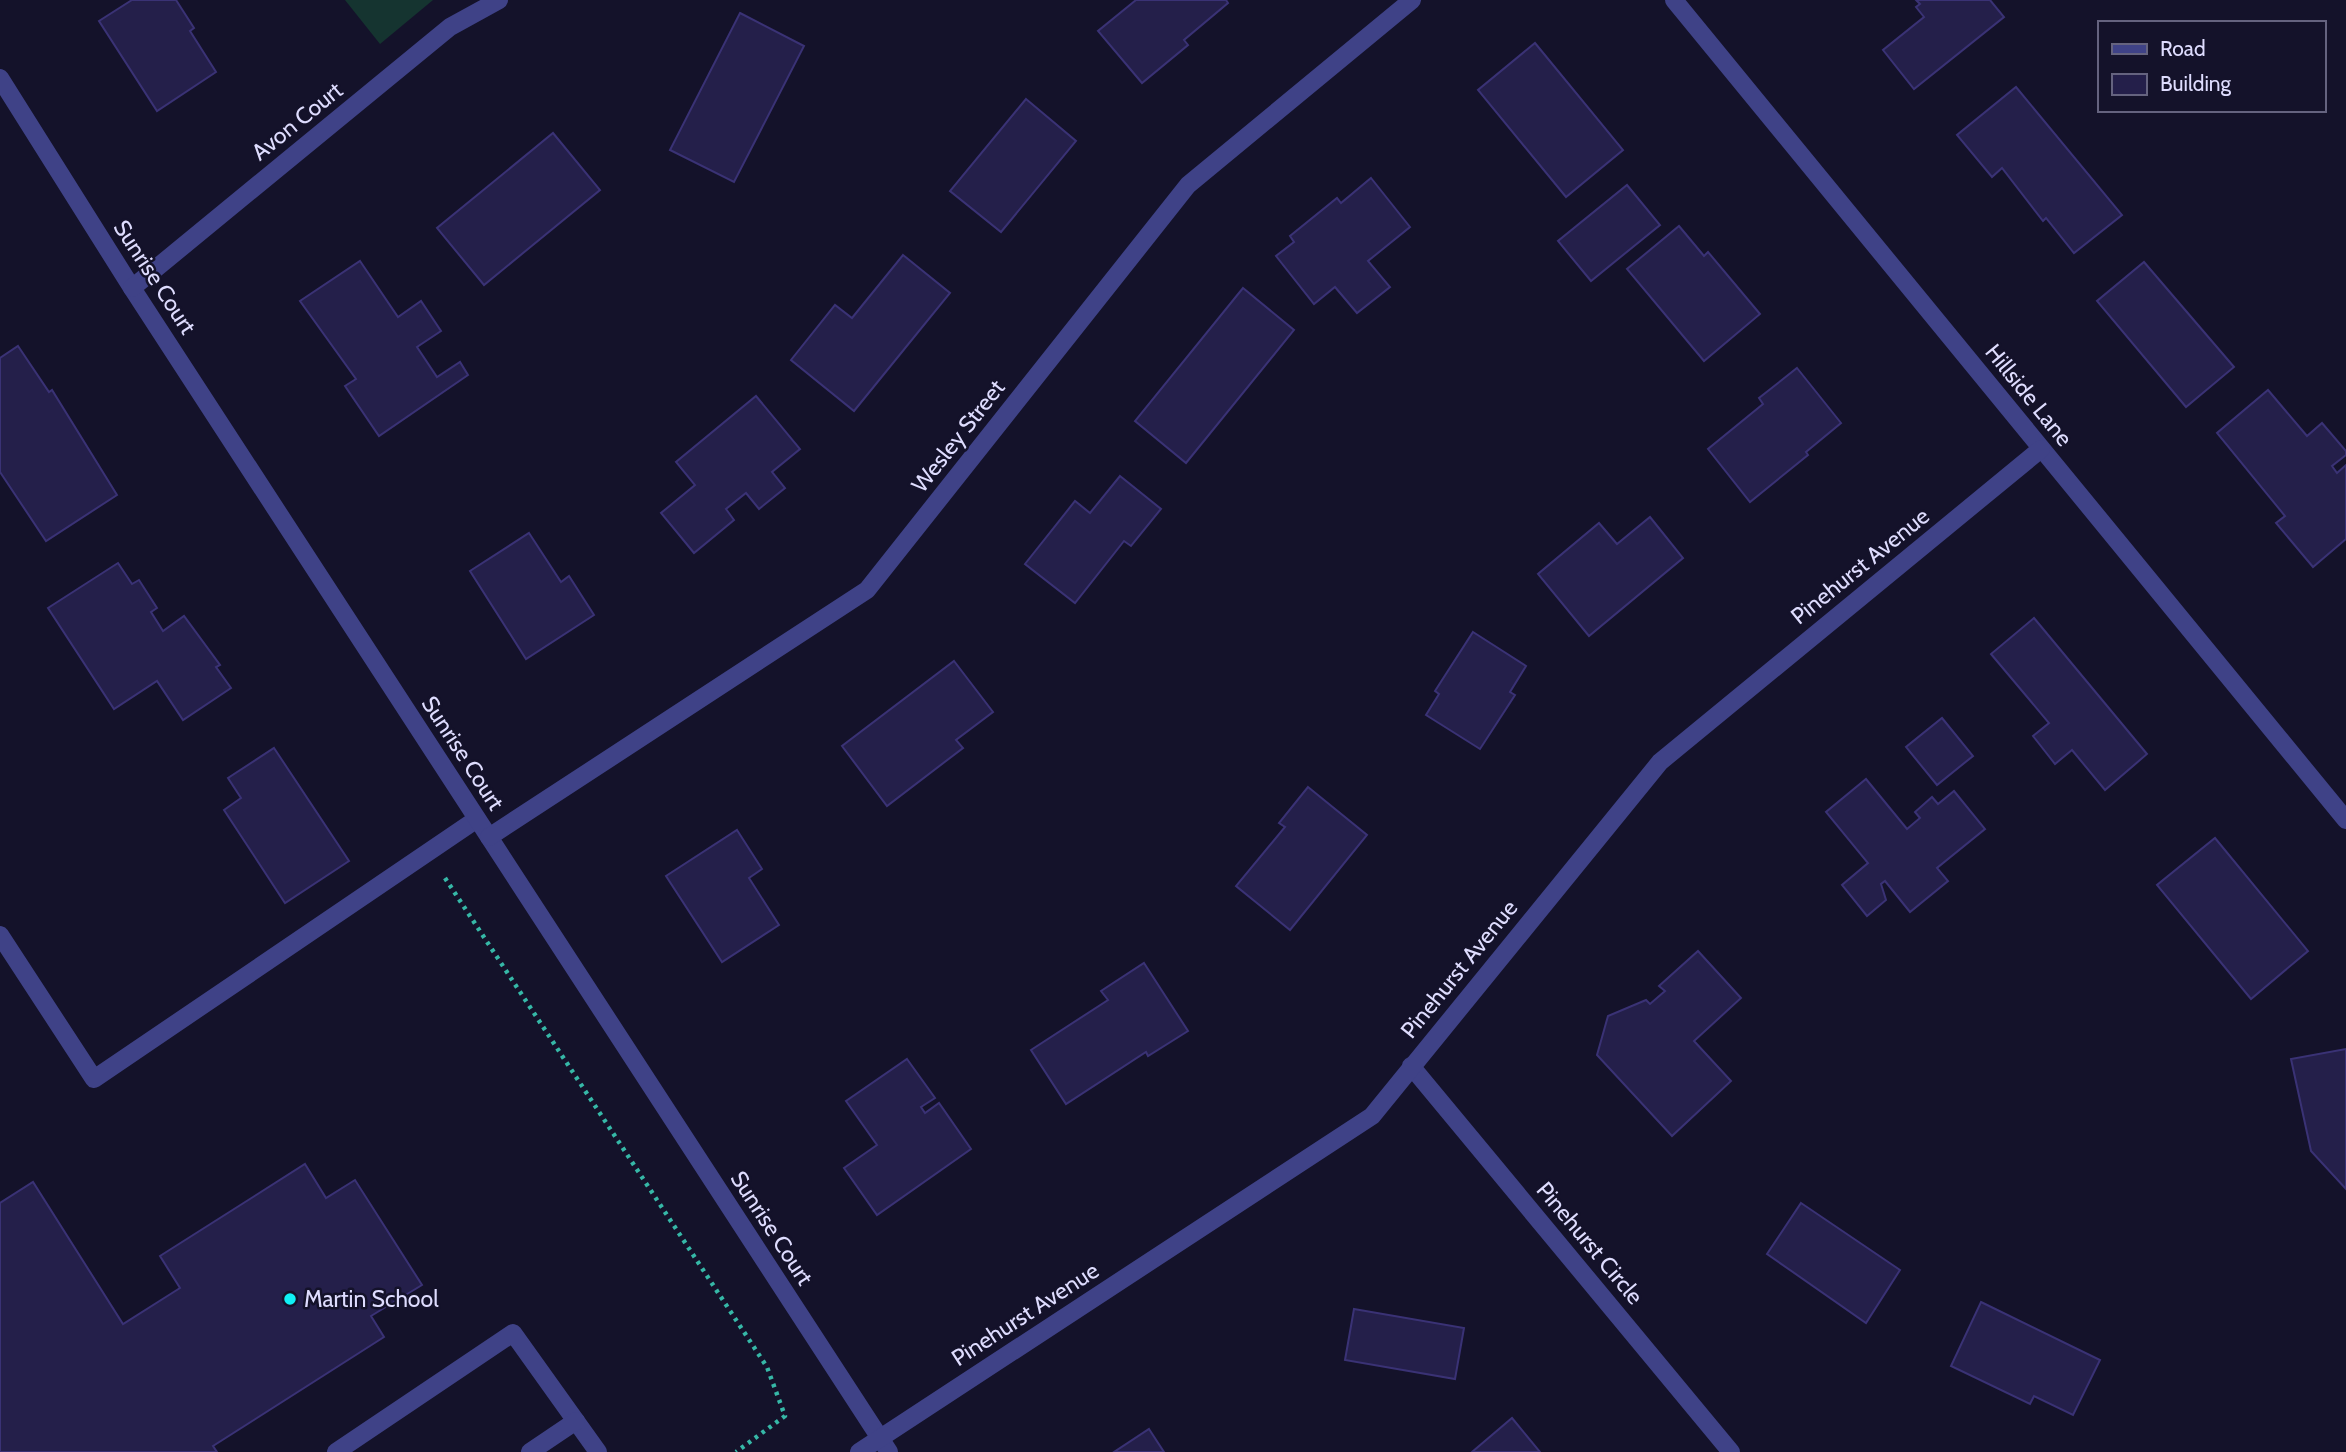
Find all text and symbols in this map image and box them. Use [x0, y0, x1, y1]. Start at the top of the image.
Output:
legend [2098, 21, 2325, 112]
text: Road [2160, 36, 2206, 61]
text: Building [2160, 71, 2232, 96]
street label: Avon Court [246, 76, 348, 166]
street label: Sunrise Court [108, 215, 202, 340]
street label: Hillside Lane [1979, 338, 2079, 452]
street label: Wesley Street [905, 374, 1011, 498]
street label: Pinehurst Avenue [1785, 502, 1935, 630]
street label: Sunrise Court [416, 691, 510, 816]
street label: Pinehurst Avenue [1395, 894, 1523, 1044]
street label: Sunrise Court [725, 1166, 819, 1291]
street label: Pinehurst Circle [1531, 1176, 1649, 1310]
street label: Pinehurst Avenue [946, 1256, 1104, 1372]
place label: Martin School [304, 1285, 439, 1313]
marker: Martin School [282, 1291, 298, 1307]

